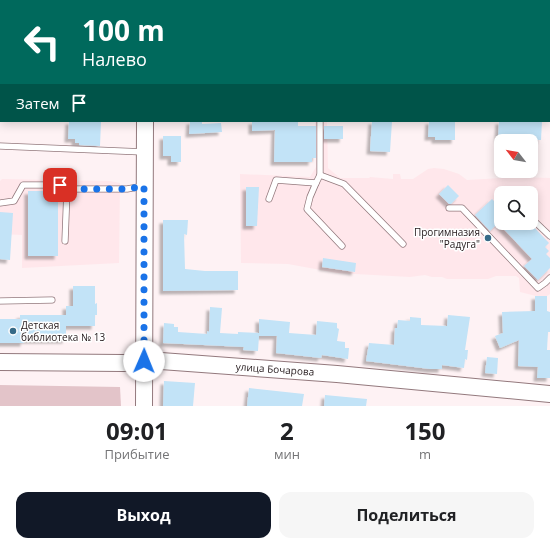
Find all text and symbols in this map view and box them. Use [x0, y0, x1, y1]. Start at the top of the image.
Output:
text: 100 m [82, 11, 165, 49]
icon: left [16, 16, 68, 68]
text: Налево [82, 47, 147, 71]
icon: arrive [68, 92, 90, 114]
text: Затем [16, 93, 60, 113]
north arrow [494, 134, 538, 178]
map controls [494, 134, 538, 230]
pin [43, 168, 77, 202]
icon: arrive [49, 174, 71, 196]
button: search [494, 186, 538, 230]
place label: Прогимназия "Радуга" [414, 225, 480, 251]
marker: Прогимназия "Радуга" [483, 233, 493, 243]
place label: Детская библиотека № 13 [21, 318, 105, 344]
marker: Детская библиотека № 13 [8, 326, 18, 336]
position arrow [123, 340, 165, 382]
street label: улица Бочарова [235, 359, 315, 379]
text: 09:01 [106, 414, 168, 447]
text: 2 [280, 414, 294, 447]
text: 150 [404, 414, 446, 447]
text: Прибытие [104, 445, 170, 463]
text: мин [274, 445, 300, 463]
text: m [419, 445, 431, 463]
button: Выход [16, 492, 271, 538]
button: Поделиться [279, 492, 534, 538]

